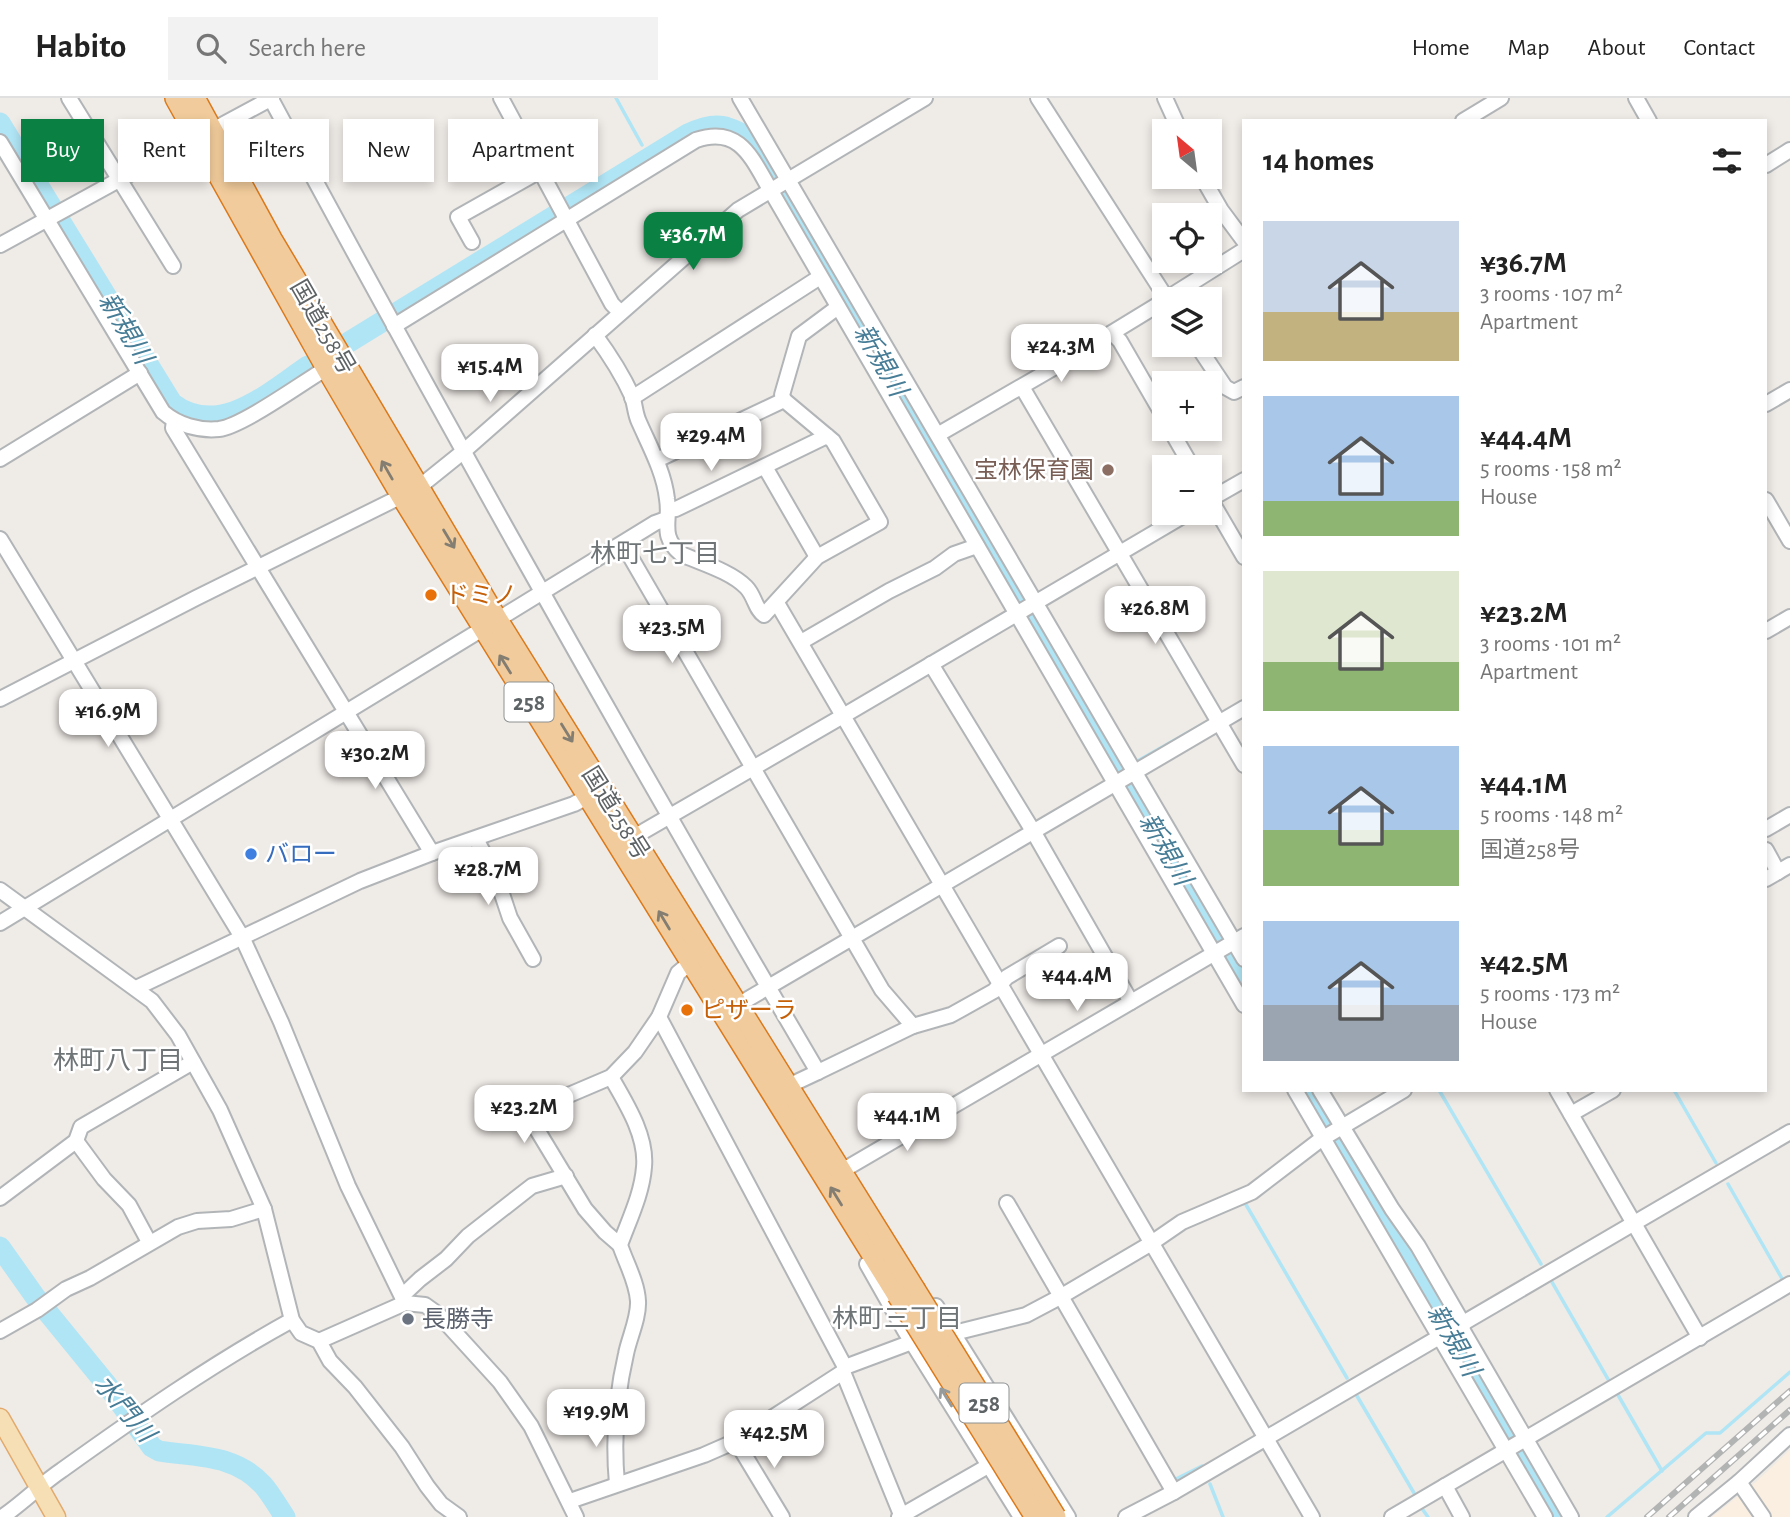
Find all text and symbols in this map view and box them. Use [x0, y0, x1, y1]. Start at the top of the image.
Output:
search box [168, 17, 658, 80]
icon: search [192, 29, 230, 67]
text: Habito [35, 31, 126, 64]
text: Search here [248, 35, 366, 61]
text: Home [1412, 36, 1470, 60]
text: Map [1508, 36, 1550, 60]
text: About [1588, 36, 1645, 60]
text: Contact [1683, 36, 1755, 60]
chip: Buy [21, 119, 104, 182]
chip: Rent [118, 119, 210, 182]
chip: Filters [224, 119, 329, 182]
chip: New [343, 119, 434, 182]
chip: Apartment [448, 119, 598, 182]
north arrow [1152, 119, 1222, 189]
map controls [1152, 119, 1222, 525]
icon: filters [1708, 142, 1746, 180]
text: 14 homes [1263, 146, 1374, 176]
button: locate [1152, 203, 1222, 273]
pin: ¥36.7M [636, 212, 750, 272]
text: ¥36.7M [660, 223, 726, 246]
text: ¥36.7M [1480, 248, 1567, 278]
icon: home [1319, 249, 1403, 333]
street label: 国道258号 [286, 275, 360, 379]
text: 3 rooms · 107 m² [1480, 283, 1623, 306]
button: layers [1152, 287, 1222, 357]
water label: 新規川 [94, 288, 159, 371]
text: Apartment [1480, 311, 1578, 334]
water label: 新規川 [849, 320, 913, 403]
pin: ¥24.3M [1004, 324, 1118, 384]
text: ¥24.3M [1027, 335, 1095, 358]
pin: ¥15.4M [433, 344, 547, 404]
text: ¥15.4M [457, 355, 523, 378]
button: + [1152, 371, 1222, 441]
pin: ¥29.4M [654, 414, 768, 473]
text: ¥44.4M [1480, 423, 1572, 453]
text: ¥29.4M [676, 424, 746, 447]
icon: home [1319, 424, 1403, 508]
button: − [1152, 455, 1222, 525]
place label: 宝林保育園 [974, 457, 1094, 483]
text: 5 rooms · 158 m² [1480, 458, 1622, 481]
one-way arrow [379, 460, 393, 480]
marker: 宝林保育園 [1100, 462, 1116, 478]
text: House [1480, 486, 1537, 509]
one-way arrow [442, 529, 456, 549]
district label: 林町七丁目 [590, 540, 720, 567]
place label: ドミノ [445, 584, 517, 608]
marker: ドミノ [423, 587, 439, 603]
pin: ¥26.8M [1098, 587, 1212, 646]
text: ¥26.8M [1121, 597, 1189, 620]
text: ¥23.2M [1480, 598, 1568, 628]
icon: home [1319, 599, 1403, 683]
pin: ¥23.5M [615, 606, 729, 665]
text: ¥23.5M [639, 616, 705, 639]
text: 3 rooms · 101 m² [1480, 633, 1621, 656]
one-way arrow [498, 654, 512, 674]
text: Apartment [1480, 661, 1578, 684]
road number: 258 [504, 682, 554, 722]
pin: ¥16.9M [51, 690, 165, 749]
text: ¥16.9M [75, 700, 141, 723]
one-way arrow [561, 723, 575, 743]
pin: ¥30.2M [318, 732, 432, 791]
text: ¥30.2M [341, 742, 409, 765]
street label: 国道258号 [577, 762, 655, 864]
text: ¥44.1M [1480, 769, 1568, 799]
icon: home [1319, 774, 1403, 858]
text: 5 rooms · 148 m² [1480, 804, 1623, 827]
water label: 新規川 [1134, 809, 1198, 892]
text: 国道258号 [1480, 839, 1580, 862]
place label: バロー [265, 842, 337, 867]
marker: バロー [243, 846, 259, 862]
pin: ¥28.7M [431, 848, 545, 907]
text: ¥28.7M [454, 858, 522, 881]
one-way arrow [657, 910, 671, 930]
text: ¥42.5M [1480, 948, 1569, 978]
icon: home [1319, 949, 1403, 1033]
pin: ¥44.4M [1020, 954, 1134, 1013]
text: ¥44.4M [1042, 964, 1112, 987]
text: 5 rooms · 173 m² [1480, 983, 1620, 1006]
place label: ピザーラ [701, 998, 797, 1023]
marker: ピザーラ [679, 1002, 695, 1018]
text: House [1480, 1011, 1537, 1034]
district label: 林町八丁目 [53, 1047, 183, 1074]
pin: ¥23.2M [467, 1086, 581, 1145]
pin: ¥44.1M [850, 1094, 964, 1153]
text: ¥23.2M [490, 1096, 558, 1119]
text: ¥44.1M [873, 1104, 941, 1127]
one-way arrow [829, 1186, 843, 1206]
water label: 新規川 [1422, 1300, 1486, 1383]
district label: 林町三丁目 [832, 1305, 962, 1332]
place label: 長勝寺 [422, 1307, 494, 1332]
marker: 長勝寺 [400, 1311, 416, 1327]
water label: 水門川 [89, 1370, 162, 1449]
road number: 258 [960, 1384, 1009, 1422]
one-way arrow [938, 1387, 952, 1407]
pin: ¥19.9M [539, 1390, 653, 1449]
text: ¥19.9M [563, 1400, 629, 1423]
pin: ¥42.5M [717, 1410, 831, 1470]
text: ¥42.5M [740, 1421, 808, 1444]

